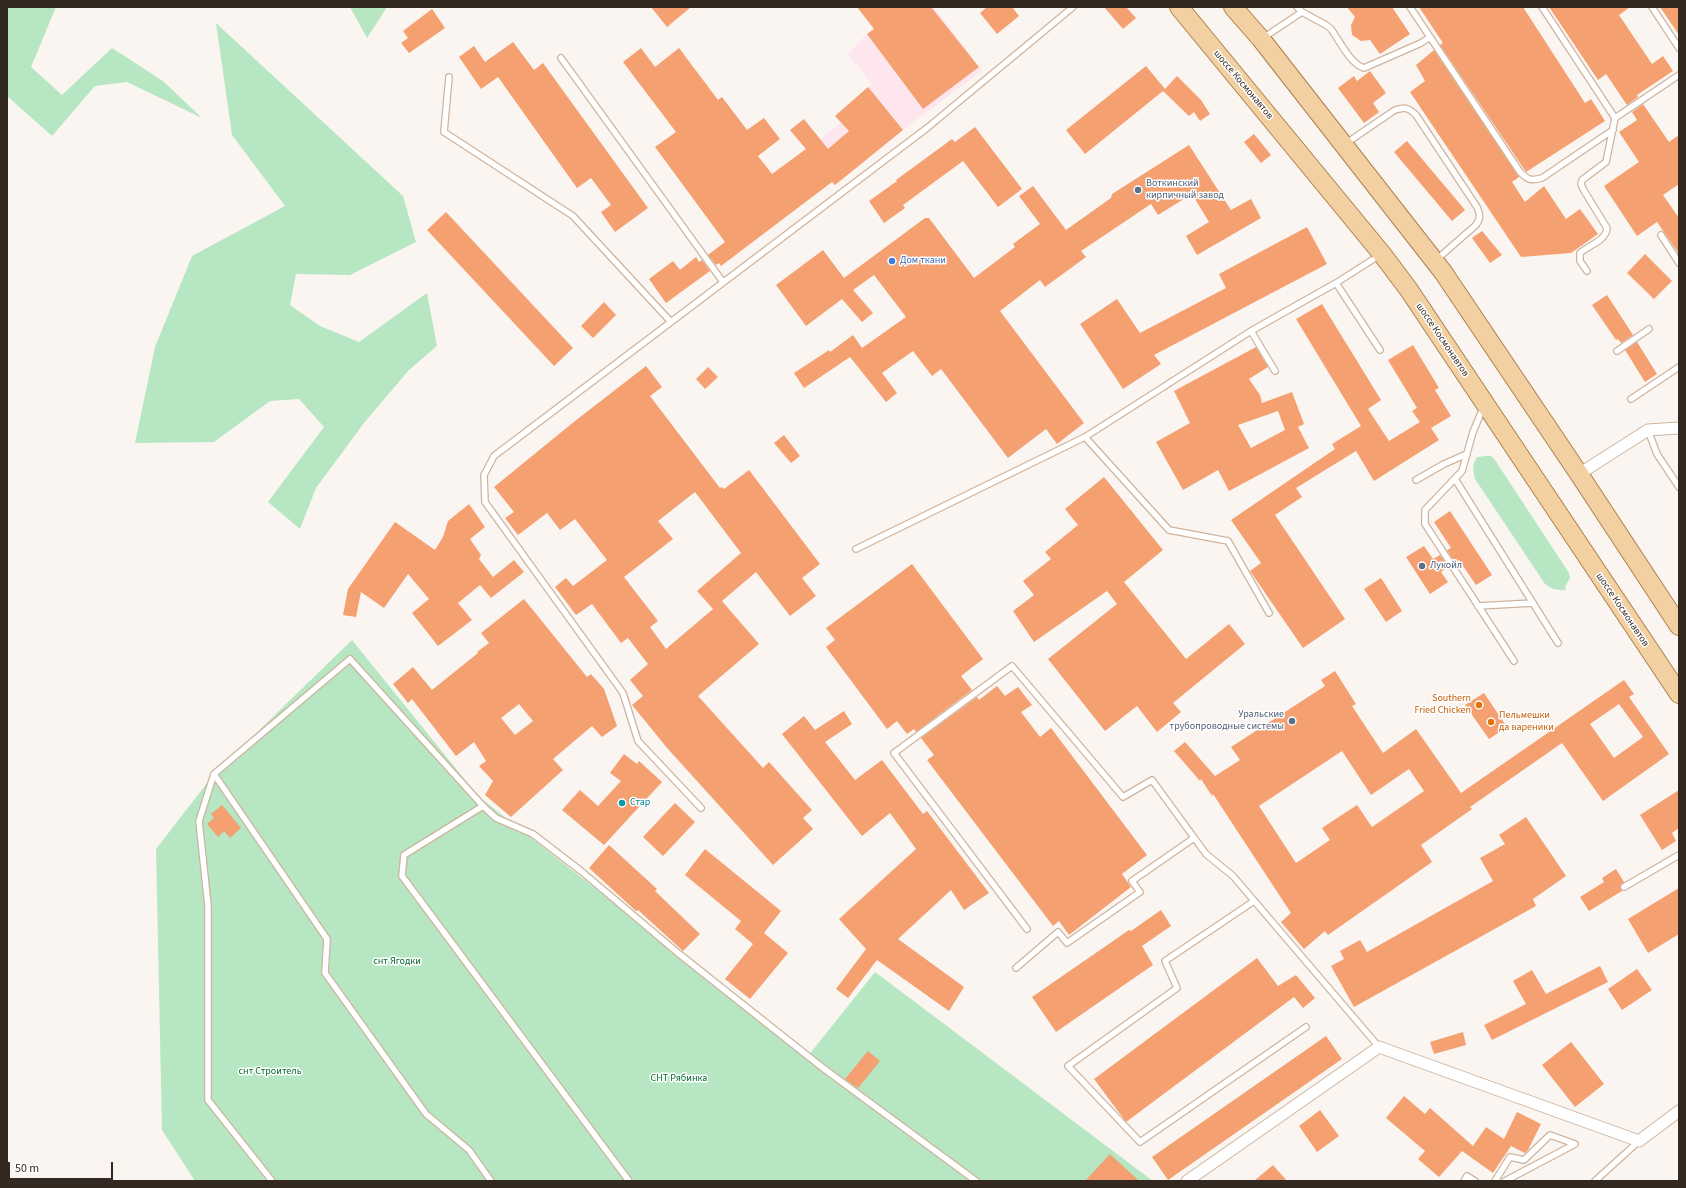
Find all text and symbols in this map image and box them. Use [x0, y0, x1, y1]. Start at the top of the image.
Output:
street label: шоссе Космонавтов [1211, 48, 1275, 122]
place label: Воткинский кирпичный завод [1146, 178, 1224, 202]
marker: Воткинский кирпичный завод [1133, 185, 1143, 195]
place label: Дом ткани [900, 255, 946, 267]
marker: Дом ткани [887, 256, 897, 266]
street label: шоссе Космонавтов [1413, 301, 1471, 379]
place label: Лукойл [1430, 560, 1462, 572]
marker: Лукойл [1417, 561, 1427, 571]
street label: шоссе Космонавтов [1593, 571, 1651, 649]
place label: Southern Fried Chicken [1414, 693, 1471, 716]
marker: Southern Fried Chicken [1474, 700, 1484, 710]
place label: Уральские трубопроводные системы [1170, 709, 1284, 732]
place label: Пельмешки да вареники [1499, 710, 1554, 734]
marker: Уральские трубопроводные системы [1287, 716, 1297, 726]
marker: Пельмешки да вареники [1486, 717, 1496, 727]
place label: Стар [630, 797, 650, 809]
marker: Стар [617, 798, 627, 808]
park label: снт Ягодки [373, 956, 421, 968]
park label: снт Строитель [238, 1066, 302, 1078]
park label: СНТ Рябинка [651, 1073, 707, 1085]
scale bar [10, 1154, 115, 1180]
text: 50 m [15, 1160, 39, 1177]

